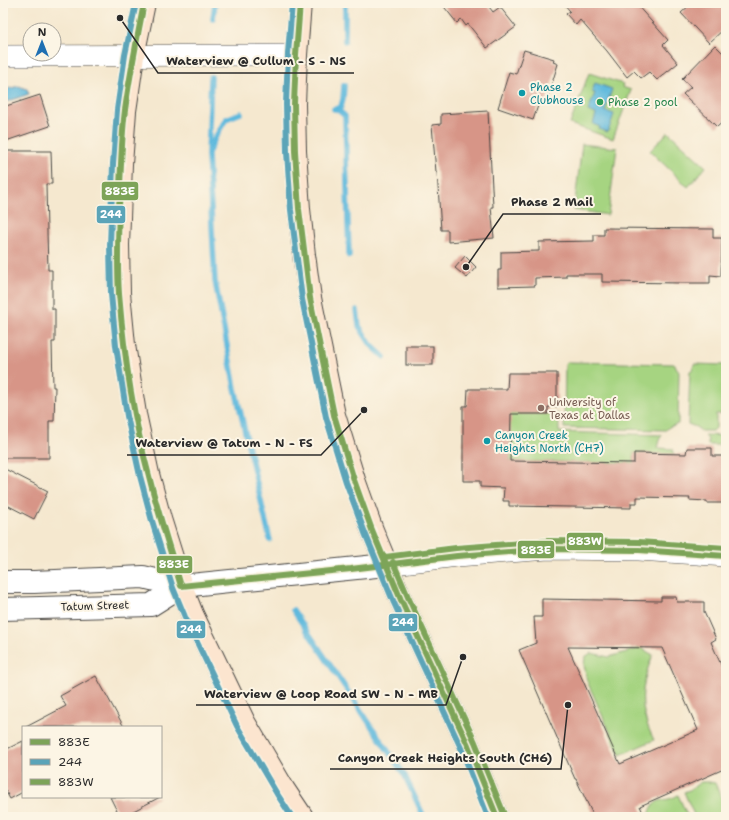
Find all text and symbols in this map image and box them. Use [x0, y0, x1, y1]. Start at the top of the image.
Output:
north arrow [22, 22, 62, 62]
text: N [38, 25, 47, 40]
callout: Waterview @ Cullum - S - NS [158, 49, 354, 73]
text: Waterview @ Cullum - S - NS [166, 53, 346, 69]
place label: Phase 2 Clubhouse [530, 80, 584, 108]
marker: Phase 2 Clubhouse [517, 88, 527, 98]
place label: Phase 2 pool [608, 95, 678, 110]
marker: Phase 2 pool [595, 97, 605, 107]
line badge: 883E [101, 181, 139, 201]
text: 883E [105, 184, 135, 199]
callout: Phase 2 Mail [503, 190, 601, 214]
text: Phase 2 Mail [511, 194, 593, 210]
line badge: 244 [96, 205, 126, 224]
text: 244 [100, 207, 123, 222]
place label: University of Texas at Dallas [549, 395, 630, 423]
marker: University of Texas at Dallas [536, 403, 546, 413]
place label: Canyon Creek Heights North (CH7) [495, 428, 604, 456]
callout: Waterview @ Tatum - N - FS [127, 431, 321, 455]
text: Waterview @ Tatum - N - FS [135, 435, 313, 451]
marker: Canyon Creek Heights North (CH7) [482, 436, 492, 446]
line badge: 883W [566, 532, 604, 551]
text: 883W [568, 534, 602, 549]
line badge: 883E [517, 540, 555, 559]
text: 883E [521, 543, 551, 558]
line badge: 883E [156, 555, 193, 574]
text: 883E [159, 557, 189, 572]
street label: Tatum Street [60, 597, 130, 615]
line badge: 244 [388, 613, 418, 632]
text: 244 [392, 615, 415, 630]
line badge: 244 [176, 620, 206, 639]
text: 244 [180, 622, 203, 637]
callout: Waterview @ Loop Road SW - N - MB [196, 681, 446, 705]
text: Waterview @ Loop Road SW - N - MB [204, 686, 438, 702]
legend [22, 726, 162, 798]
text: 883E [58, 734, 90, 750]
callout: Canyon Creek Heights South (CH6) [330, 745, 561, 769]
text: Canyon Creek Heights South (CH6) [338, 750, 553, 766]
text: 244 [58, 754, 82, 770]
text: 883W [58, 774, 94, 790]

